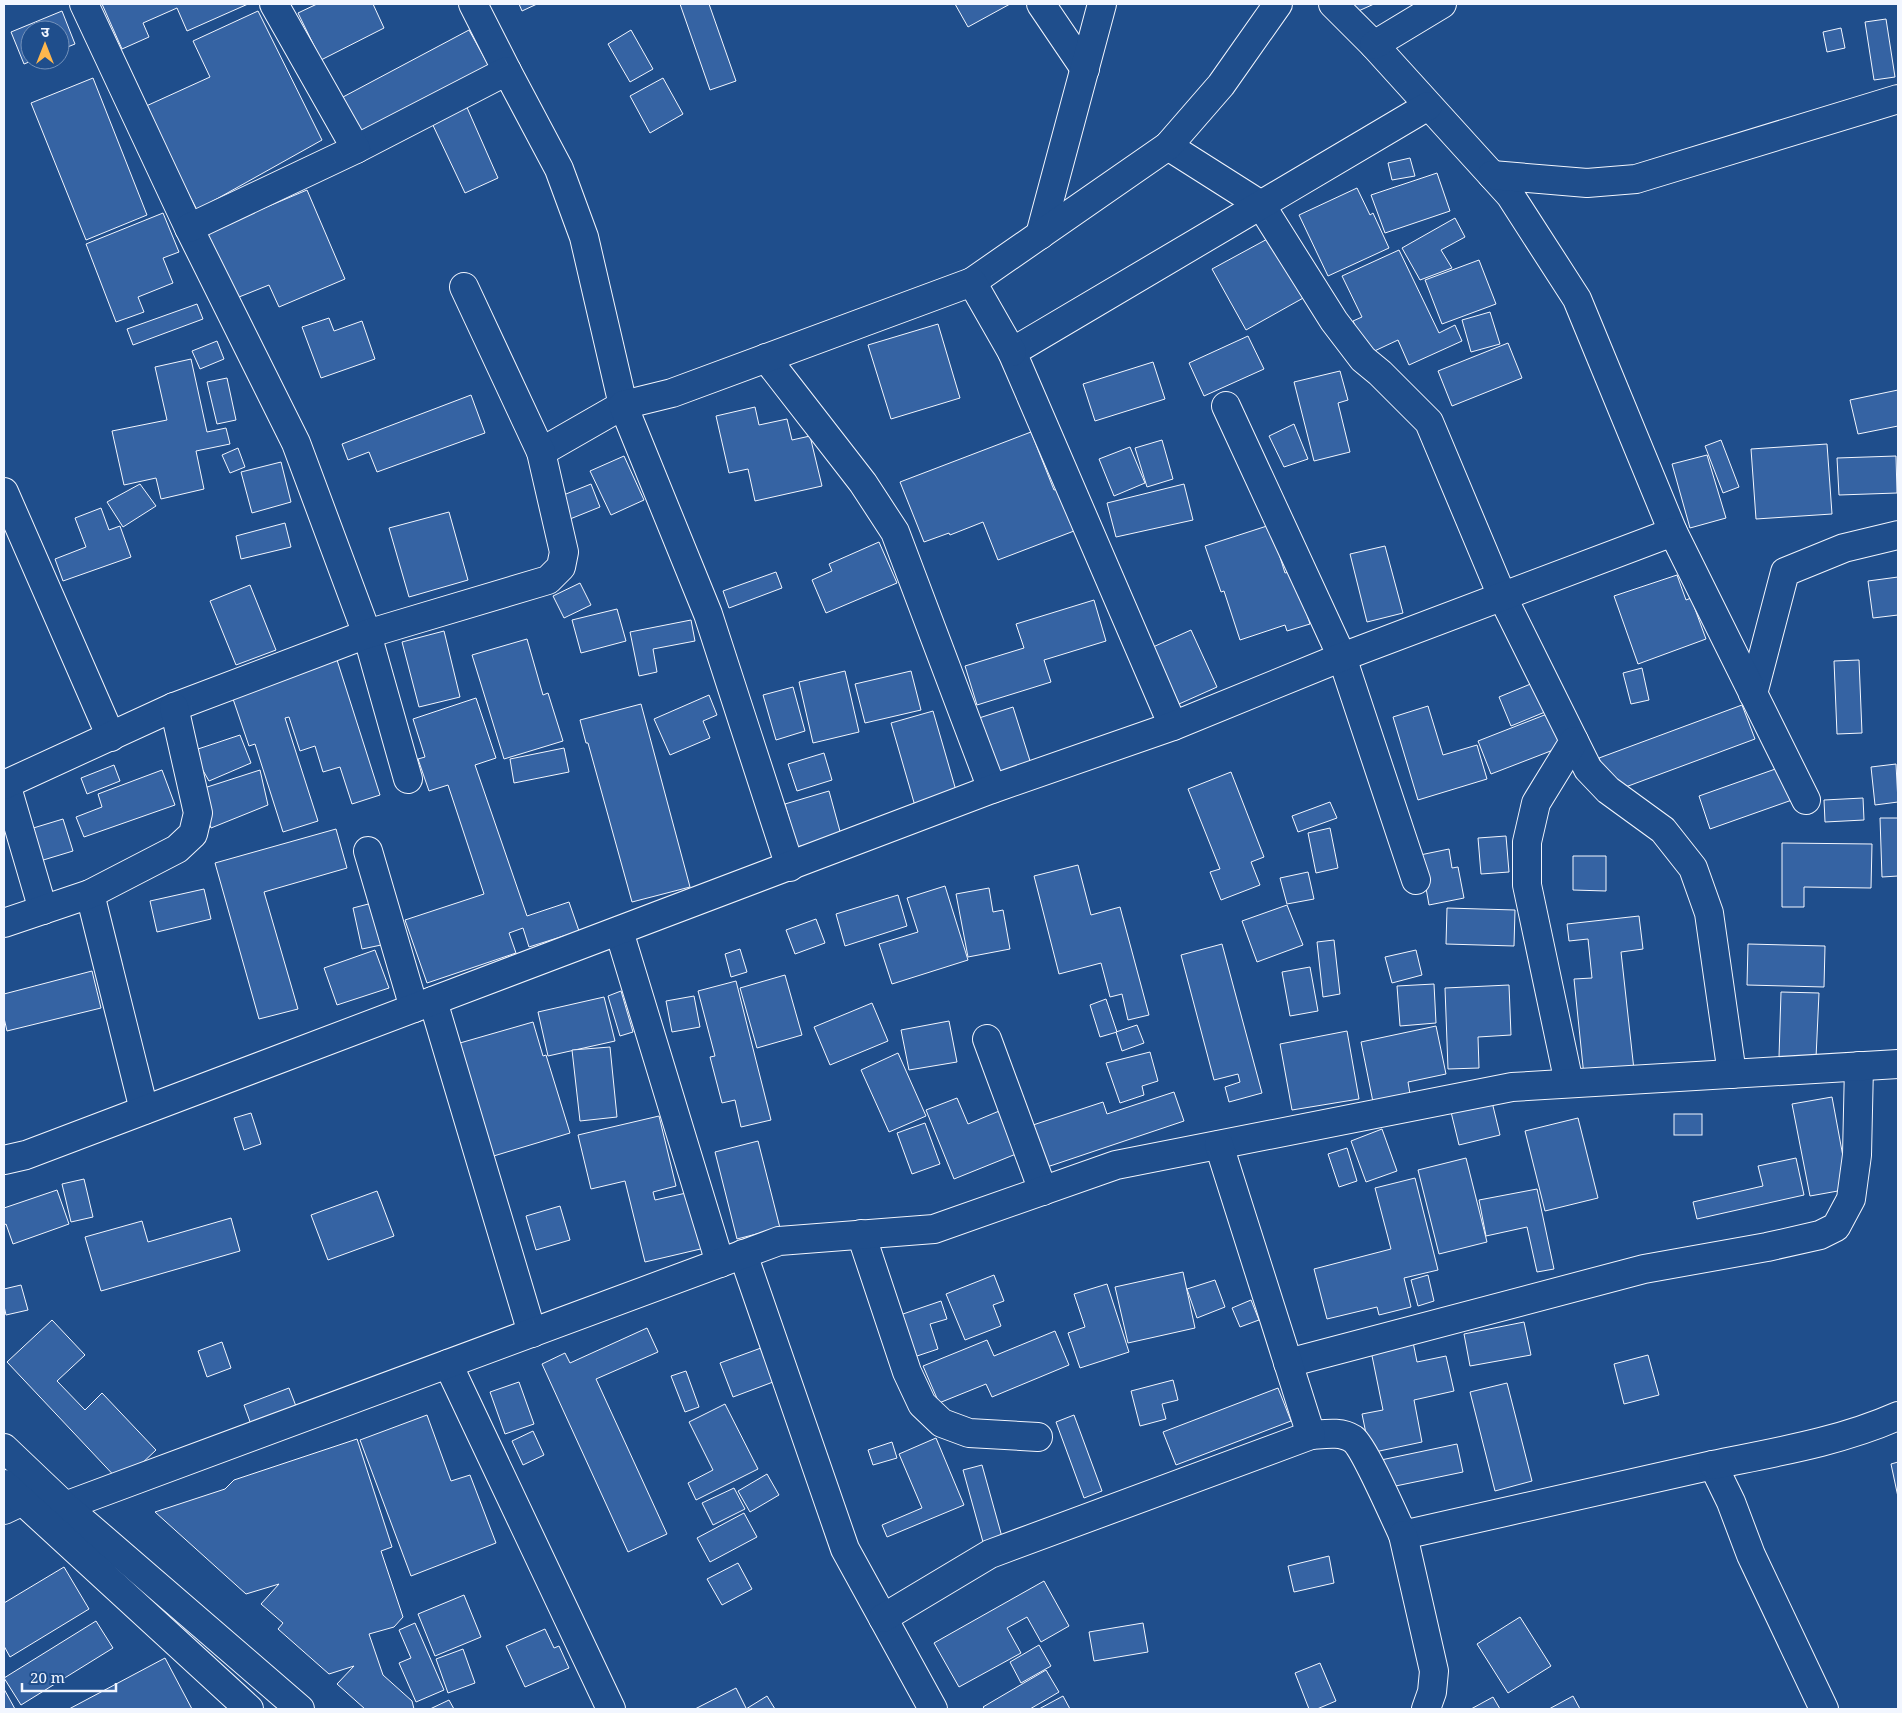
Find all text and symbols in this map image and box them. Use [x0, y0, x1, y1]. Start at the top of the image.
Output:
north arrow [20, 20, 70, 70]
text: उ [41, 22, 50, 41]
scale bar [22, 1660, 116, 1692]
text: 20 m [30, 1667, 65, 1687]

